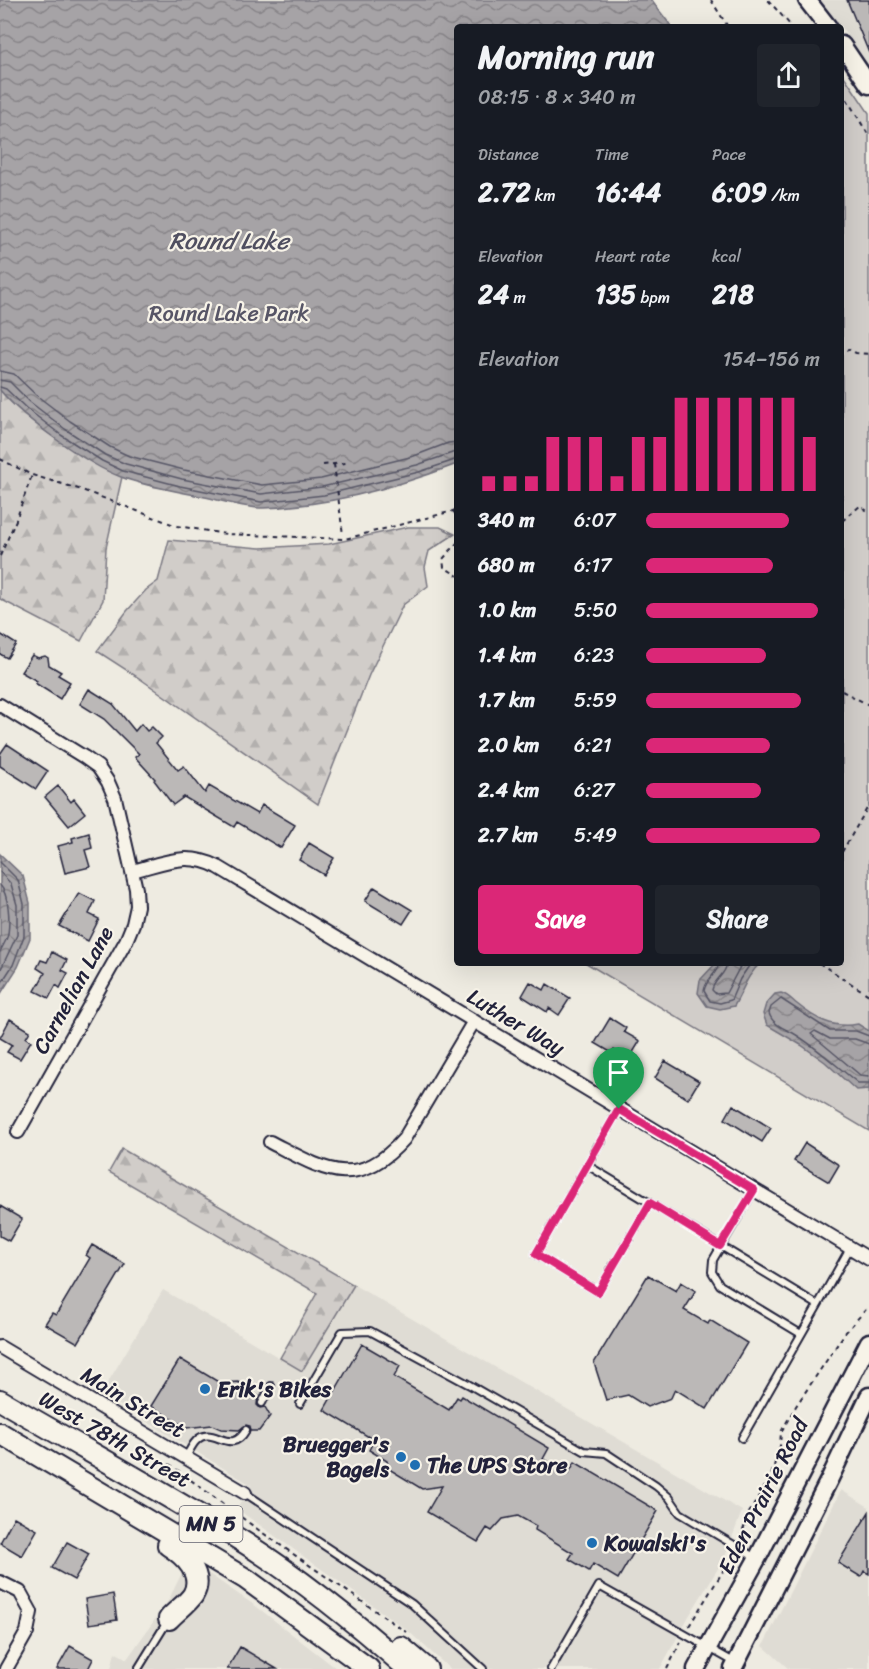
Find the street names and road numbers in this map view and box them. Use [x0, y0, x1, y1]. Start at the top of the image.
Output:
street label: Carnelian Lane [22, 918, 125, 1061]
street label: Luther Way [459, 977, 573, 1067]
street label: Main Street [73, 1355, 193, 1449]
street label: West 78th Street [31, 1380, 199, 1499]
street label: Eden Prairie Road [707, 1410, 820, 1581]
road number: MN 5 [180, 1506, 242, 1542]

